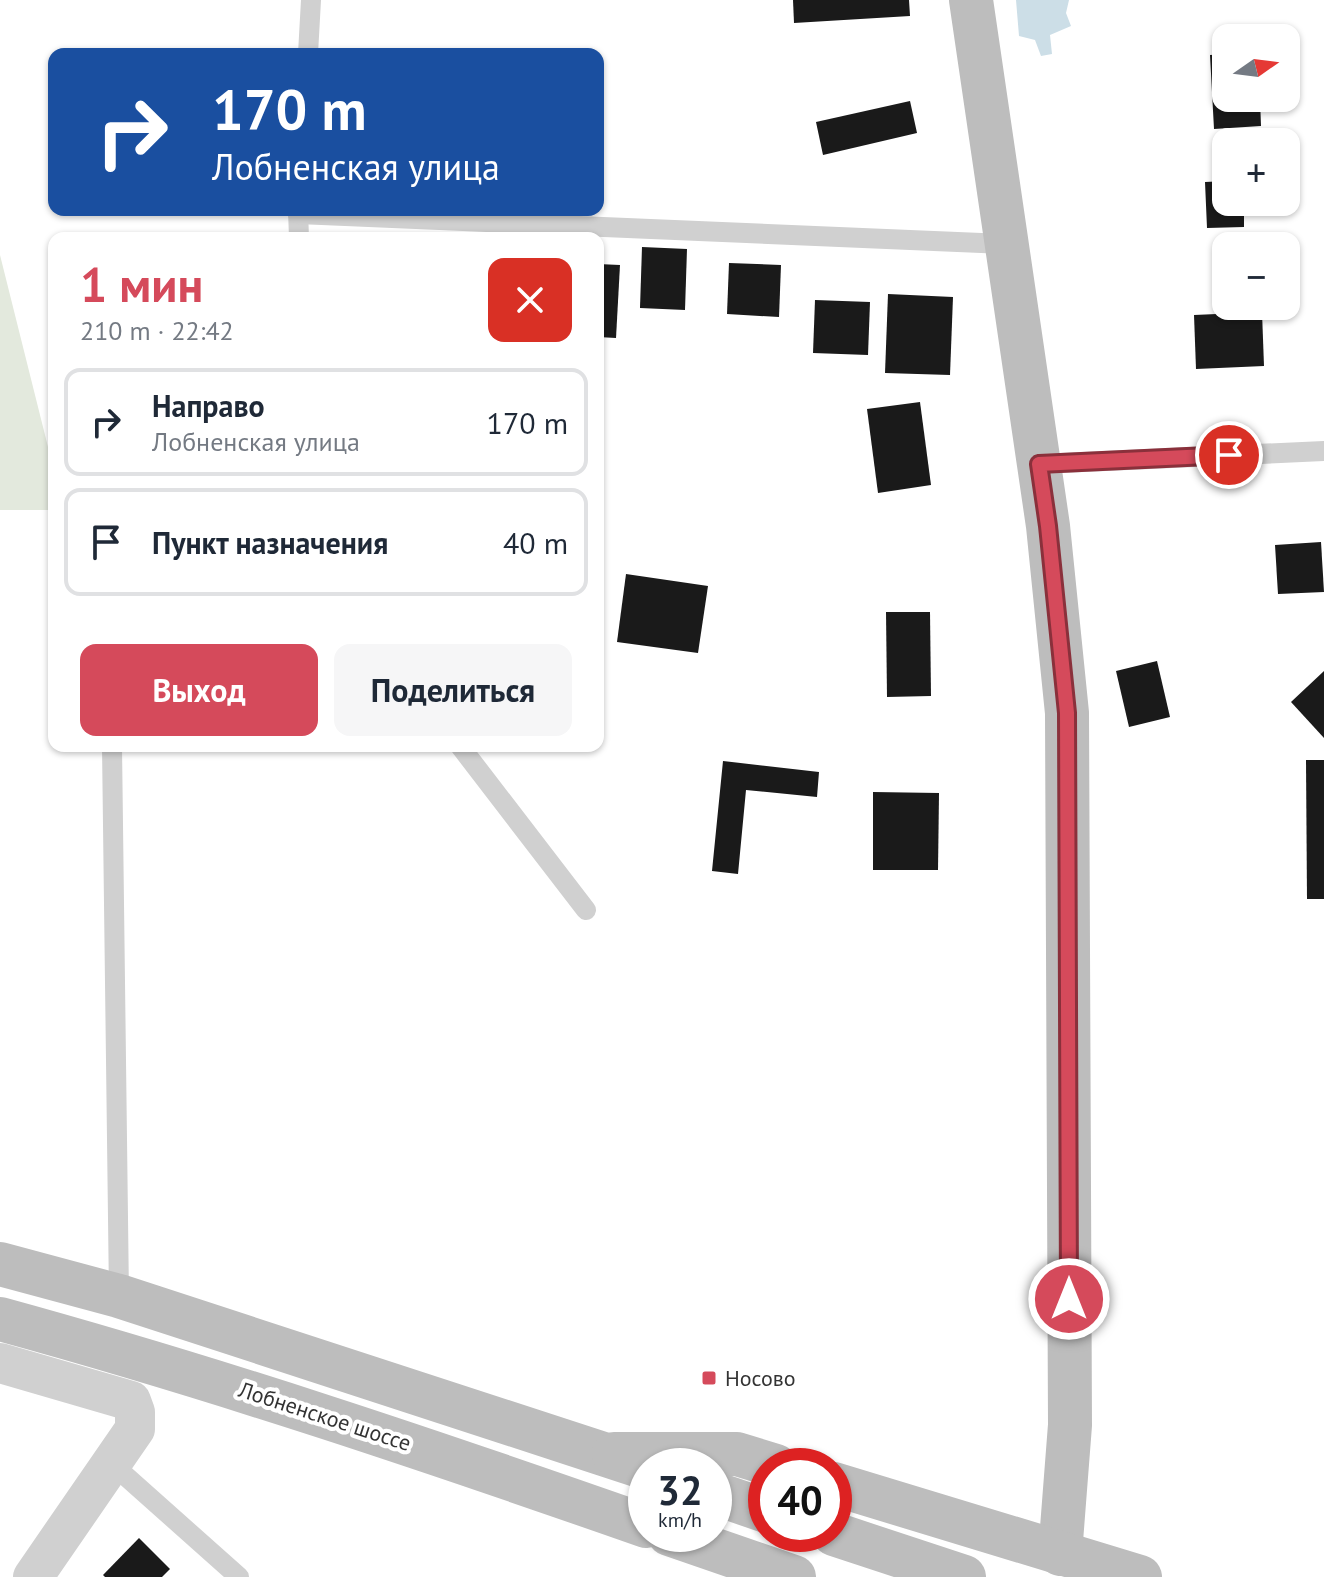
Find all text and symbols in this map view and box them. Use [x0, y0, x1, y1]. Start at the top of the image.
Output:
north arrow [1212, 24, 1300, 112]
map controls [1212, 24, 1300, 320]
text: 170 m [212, 73, 367, 145]
icon: right [80, 80, 184, 184]
button: + [1212, 128, 1300, 216]
text: Лобненская улица [212, 143, 500, 190]
button: − [1212, 232, 1300, 320]
text: 1 мин [80, 253, 203, 315]
button: close [488, 258, 572, 342]
text: 210 m · 22:42 [80, 314, 234, 347]
text: Направо [152, 386, 265, 425]
icon: right [84, 400, 128, 444]
text: 170 m [487, 403, 568, 442]
pin [1195, 421, 1263, 489]
text: Лобненская улица [152, 425, 360, 458]
icon: arrive [1207, 433, 1251, 477]
icon: arrive [84, 520, 128, 564]
text: Пункт назначения [152, 523, 388, 562]
text: 40 m [503, 523, 568, 562]
button: Выход [80, 644, 318, 736]
button: Поделиться [334, 644, 572, 736]
position arrow [1027, 1257, 1111, 1341]
place label: Носово [725, 1364, 796, 1392]
marker: Носово [700, 1369, 718, 1387]
street label: Лобненское шоссе [234, 1375, 415, 1457]
speed limit sign: 40 [748, 1448, 852, 1552]
text: 32 [657, 1464, 703, 1516]
text: km/h [658, 1507, 702, 1533]

